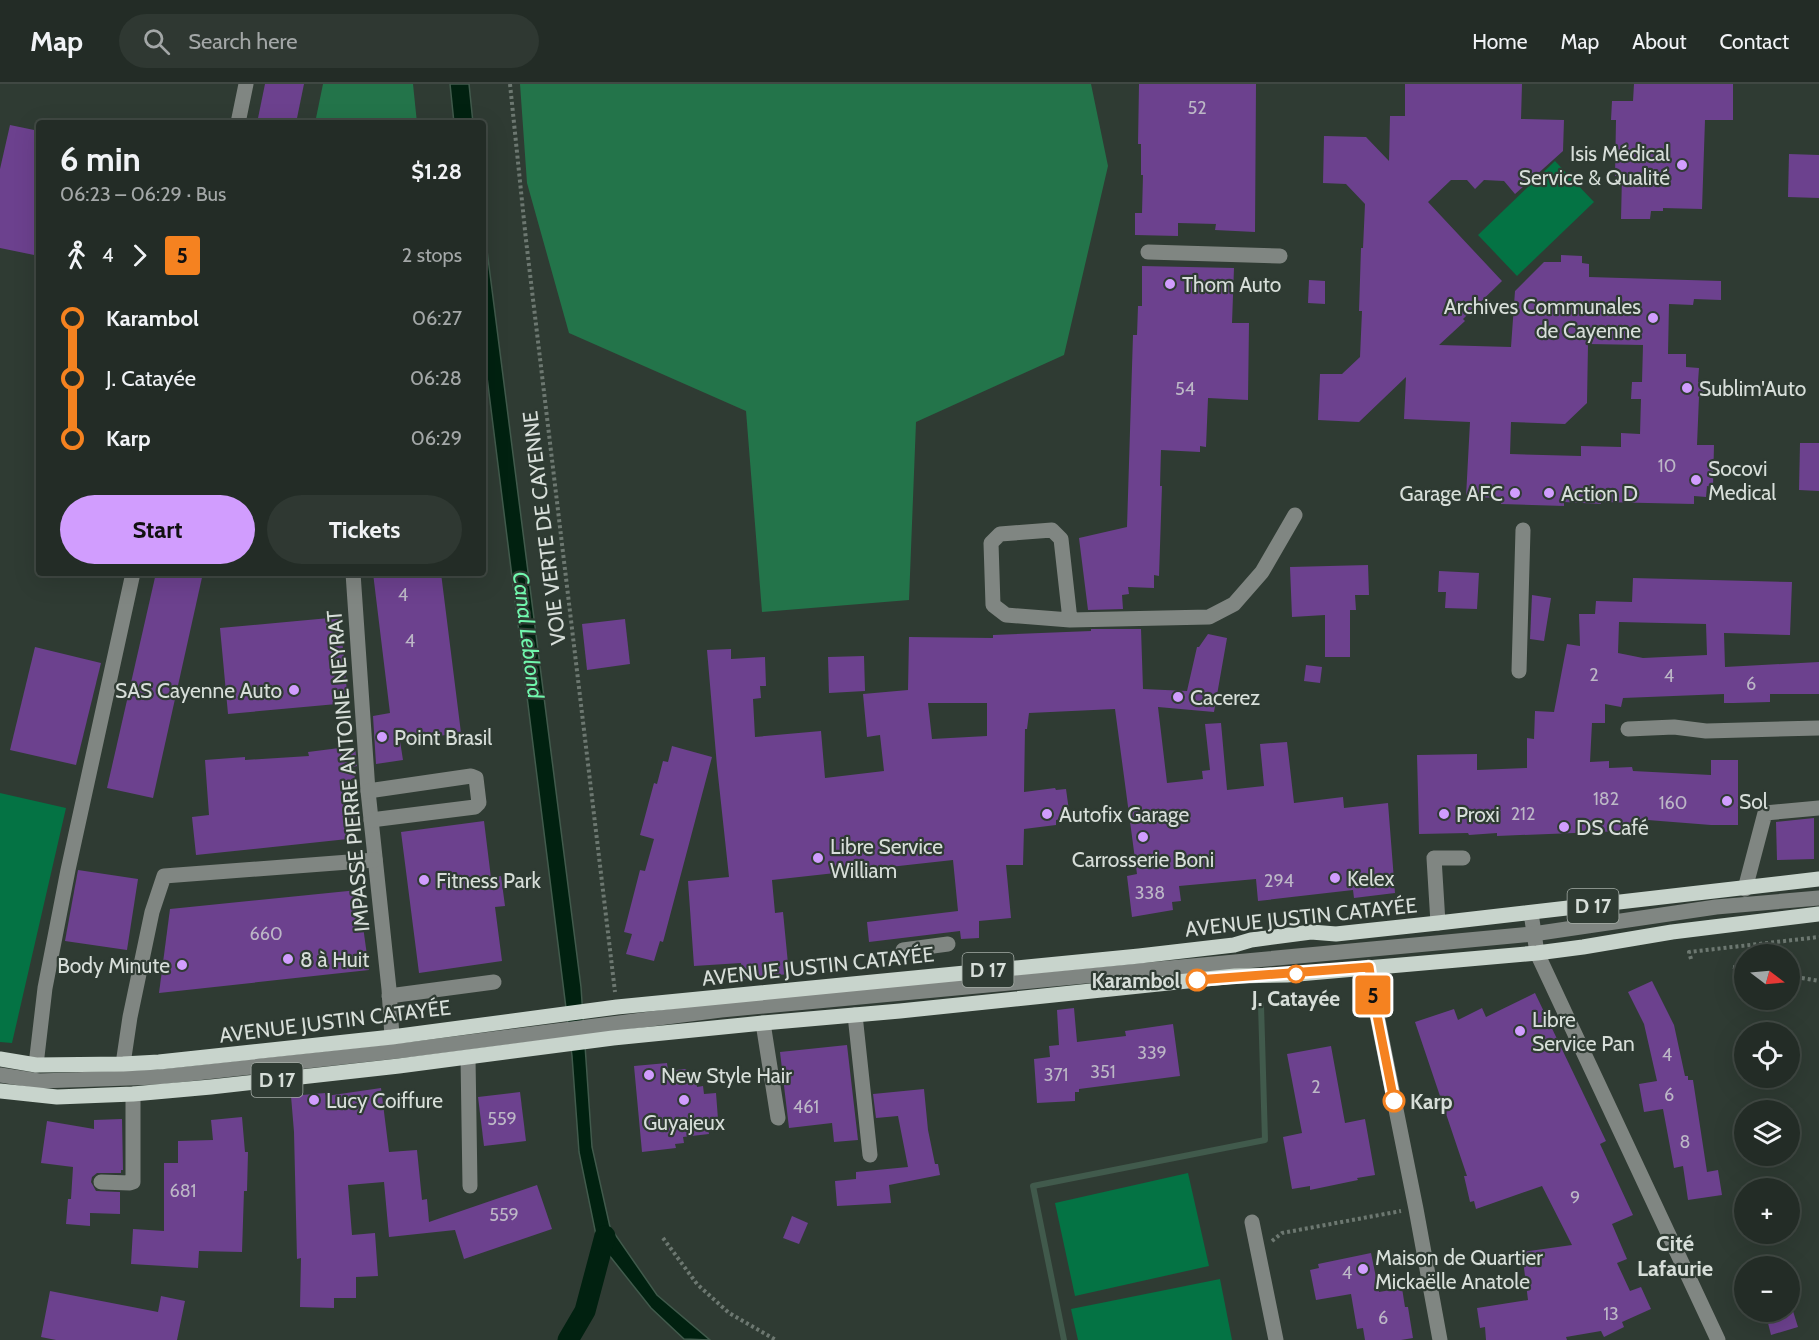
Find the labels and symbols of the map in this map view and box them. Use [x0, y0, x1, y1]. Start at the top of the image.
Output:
house number: 52 [1187, 97, 1207, 119]
place label: Isis Médical Service & Qualité [1519, 141, 1670, 190]
marker: Isis Médical Service & Qualité [1675, 158, 1689, 172]
place label: Thom Auto [1182, 272, 1281, 297]
marker: Thom Auto [1163, 277, 1177, 291]
place label: Archives Communales de Cayenne [1444, 294, 1641, 343]
marker: Archives Communales de Cayenne [1646, 311, 1660, 325]
place label: Sublim'Auto [1699, 376, 1806, 401]
house number: 54 [1175, 378, 1195, 400]
marker: Sublim'Auto [1680, 381, 1694, 395]
street label: VOIE VERTE DE CAYENNE [517, 409, 571, 647]
house number: 10 [1658, 455, 1676, 477]
place label: Socovi Medical [1708, 456, 1776, 505]
marker: Socovi Medical [1689, 473, 1703, 487]
place label: Garage AFC [1400, 481, 1503, 506]
place label: Action D [1561, 481, 1638, 506]
marker: Garage AFC [1508, 486, 1522, 500]
marker: Action D [1542, 486, 1556, 500]
water label: Canal Leblond [507, 570, 549, 701]
house number: 4 [398, 584, 408, 606]
street label: IMPASSE PIERRE ANTOINE NEYRAT [321, 609, 375, 933]
house number: 4 [405, 630, 415, 652]
house number: 2 [1589, 664, 1599, 686]
house number: 4 [1664, 665, 1674, 687]
house number: 6 [1746, 673, 1756, 695]
place label: SAS Cayenne Auto [115, 678, 282, 703]
marker: SAS Cayenne Auto [287, 683, 301, 697]
place label: Cacerez [1190, 685, 1260, 710]
marker: Cacerez [1171, 690, 1185, 704]
place label: Point Brasil [394, 725, 492, 750]
marker: Point Brasil [375, 730, 389, 744]
house number: 182 [1593, 788, 1619, 810]
place label: Sol [1739, 789, 1768, 814]
house number: 160 [1659, 792, 1687, 814]
marker: Sol [1720, 794, 1734, 808]
place label: Autofix Garage [1059, 802, 1189, 827]
place label: Proxi [1456, 802, 1500, 827]
house number: 212 [1511, 803, 1535, 825]
marker: Autofix Garage [1040, 807, 1054, 821]
marker: Proxi [1437, 807, 1451, 821]
place label: DS Café [1576, 815, 1649, 840]
marker: DS Café [1557, 820, 1571, 834]
marker: Carrosserie Boni [1136, 830, 1150, 844]
place label: Libre Service William [830, 834, 943, 883]
place label: Carrosserie Boni [1072, 847, 1214, 872]
marker: Libre Service William [811, 851, 825, 865]
place label: Kelex [1347, 866, 1394, 891]
place label: Fitness Park [436, 868, 541, 893]
house number: 294 [1264, 870, 1294, 892]
marker: Kelex [1328, 871, 1342, 885]
marker: Fitness Park [417, 873, 431, 887]
house number: 338 [1135, 882, 1165, 904]
road number: D 17 [1568, 889, 1618, 923]
street label: AVENUE JUSTIN CATAYÉE [1184, 892, 1418, 942]
house number: 660 [249, 923, 283, 945]
street label: AVENUE JUSTIN CATAYÉE [701, 941, 935, 991]
north arrow [1734, 944, 1800, 1010]
place label: 8 à Huit [300, 947, 369, 972]
marker: 8 à Huit [281, 952, 295, 966]
place label: Body Minute [57, 953, 170, 978]
road number: D 17 [962, 953, 1014, 987]
marker: Body Minute [175, 958, 189, 972]
marker: J. Catayée [1287, 965, 1305, 983]
place label: Karambol [1091, 968, 1180, 993]
marker: Karambol [1186, 969, 1208, 991]
line badge: 5 [1354, 976, 1392, 1014]
place label: J. Catayée [1251, 986, 1340, 1011]
street label: AVENUE JUSTIN CATAYÉE [218, 994, 452, 1048]
place label: Libre Service Pan [1532, 1007, 1635, 1056]
marker: Libre Service Pan [1513, 1024, 1527, 1038]
house number: 339 [1137, 1042, 1167, 1064]
house number: 4 [1662, 1044, 1672, 1066]
house number: 351 [1090, 1061, 1116, 1083]
road number: D 17 [252, 1063, 302, 1097]
place label: New Style Hair [661, 1063, 792, 1088]
house number: 371 [1044, 1064, 1068, 1086]
marker: New Style Hair [642, 1068, 656, 1082]
house number: 2 [1311, 1076, 1321, 1098]
house number: 6 [1664, 1084, 1674, 1106]
place label: Lucy Coiffure [326, 1088, 443, 1113]
place label: Karp [1410, 1089, 1452, 1114]
marker: Karp [1383, 1090, 1405, 1112]
marker: Lucy Coiffure [307, 1093, 321, 1107]
marker: Guyajeux [677, 1093, 691, 1107]
house number: 461 [793, 1096, 819, 1118]
house number: 559 [487, 1108, 517, 1130]
place label: Guyajeux [643, 1110, 725, 1136]
house number: 8 [1680, 1131, 1690, 1153]
house number: 681 [169, 1180, 197, 1202]
house number: 9 [1570, 1187, 1580, 1209]
house number: 559 [489, 1204, 519, 1226]
district label: Cité Lafaurie [1637, 1230, 1713, 1282]
place label: Maison de Quartier Mickaëlle Anatole [1375, 1245, 1543, 1294]
house number: 4 [1342, 1262, 1352, 1284]
marker: Maison de Quartier Mickaëlle Anatole [1356, 1262, 1370, 1276]
house number: 13 [1603, 1303, 1619, 1325]
house number: 6 [1378, 1307, 1388, 1329]

